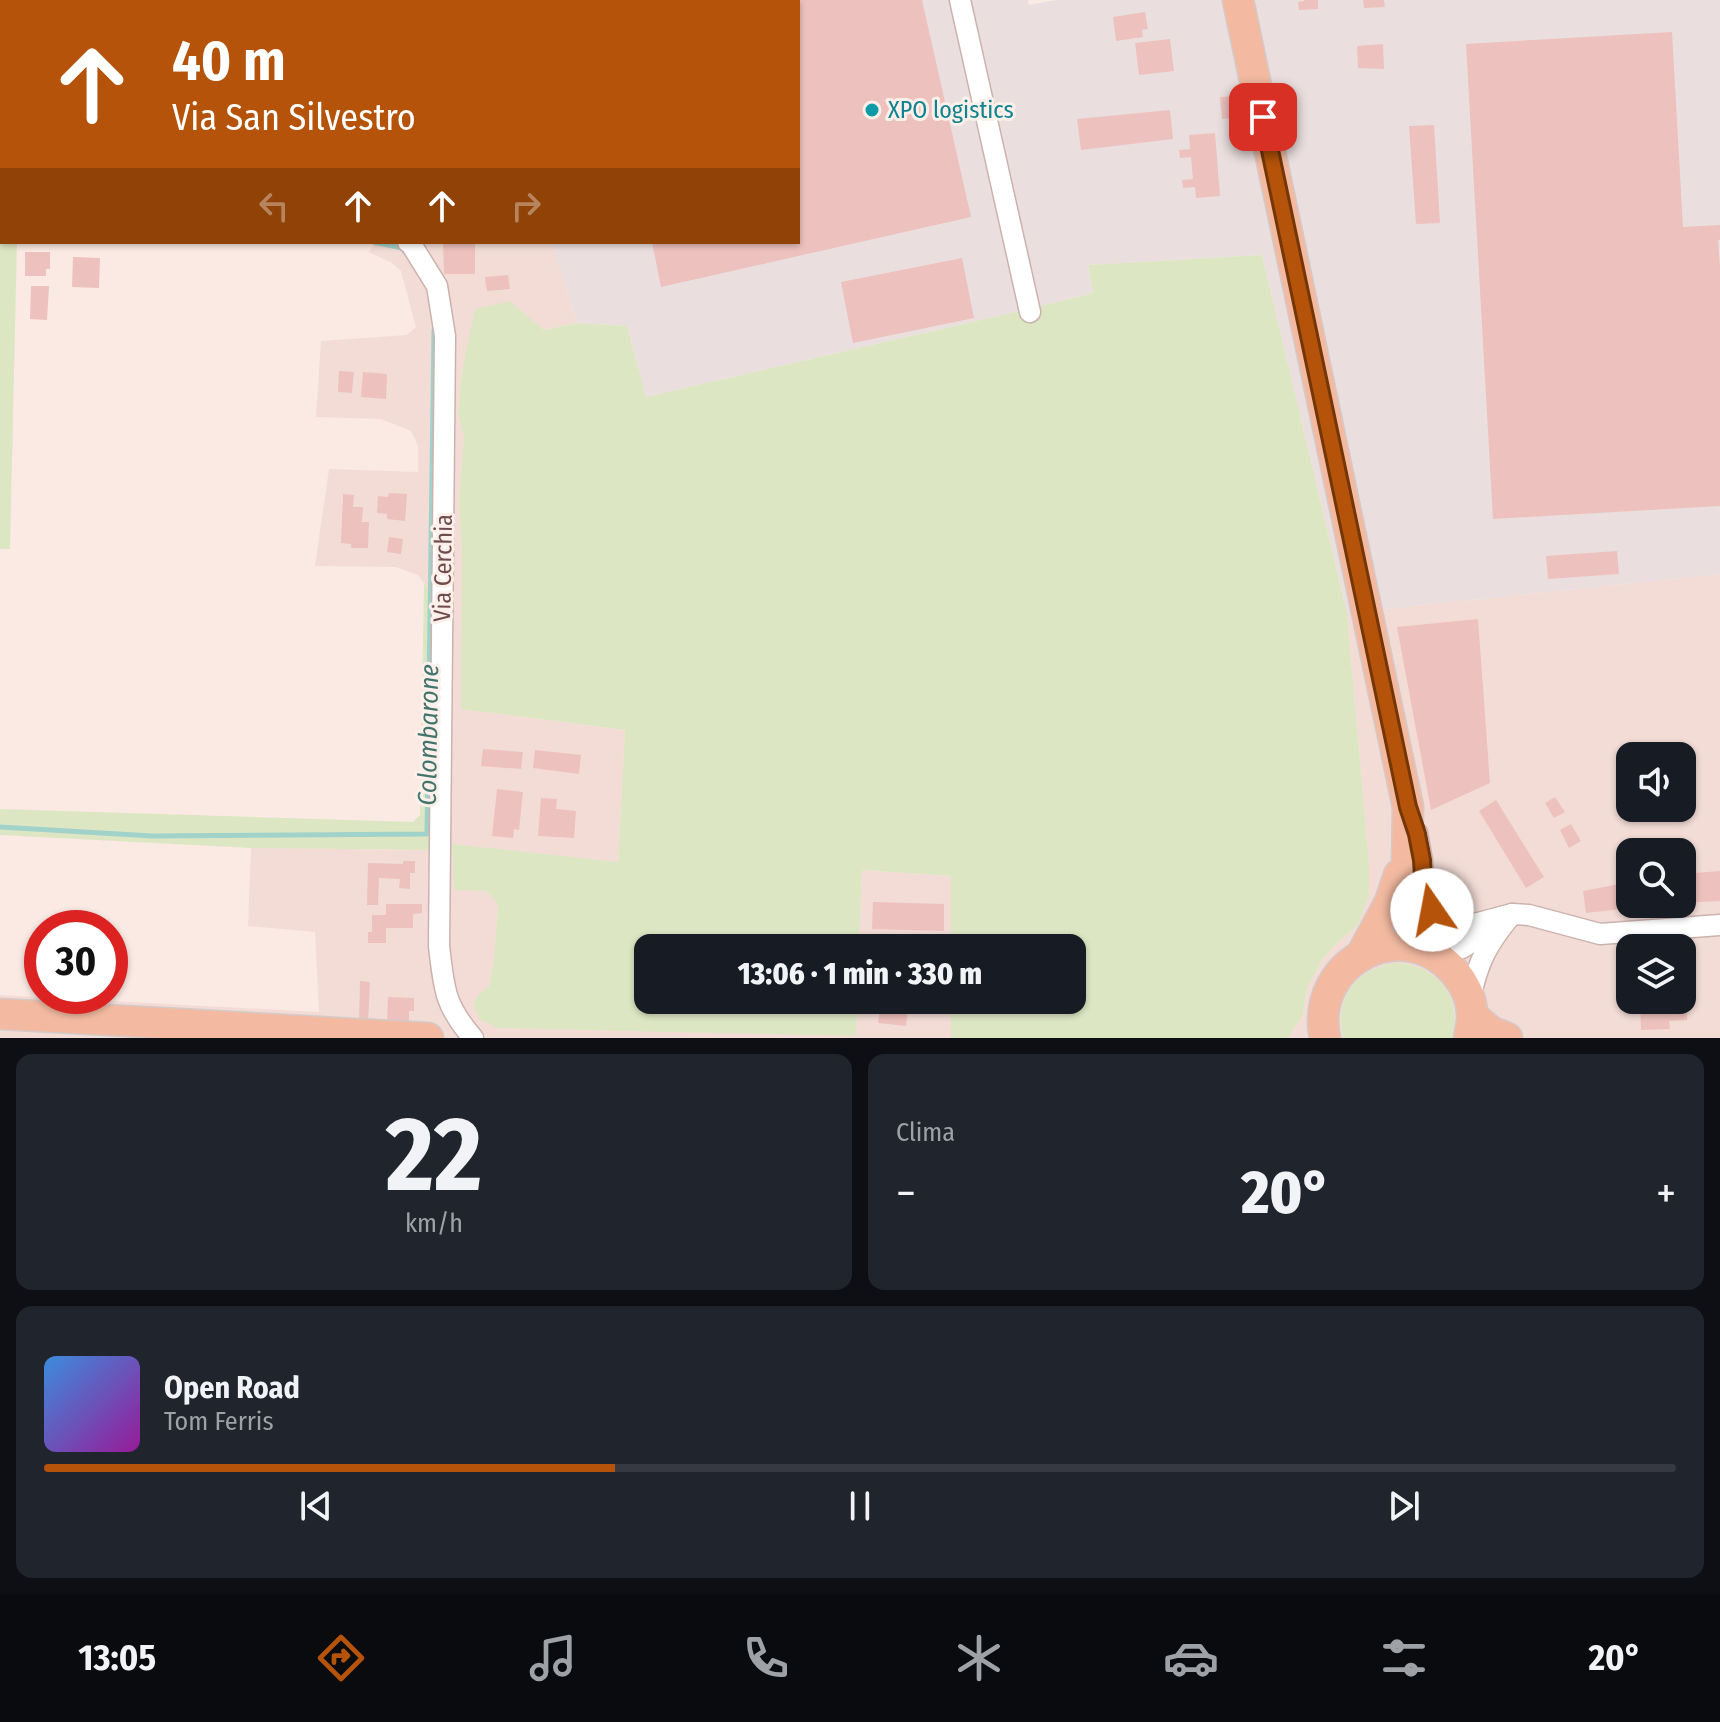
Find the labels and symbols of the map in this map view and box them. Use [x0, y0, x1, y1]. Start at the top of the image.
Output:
pin [1229, 83, 1297, 151]
place label: XPO logistics [888, 96, 1014, 124]
marker: XPO logistics [863, 101, 881, 119]
street label: Via Cerchia [428, 514, 458, 622]
water label: Colombarone [412, 664, 445, 806]
position arrow [1390, 868, 1474, 952]
speed limit sign: 30 [24, 910, 128, 1014]

